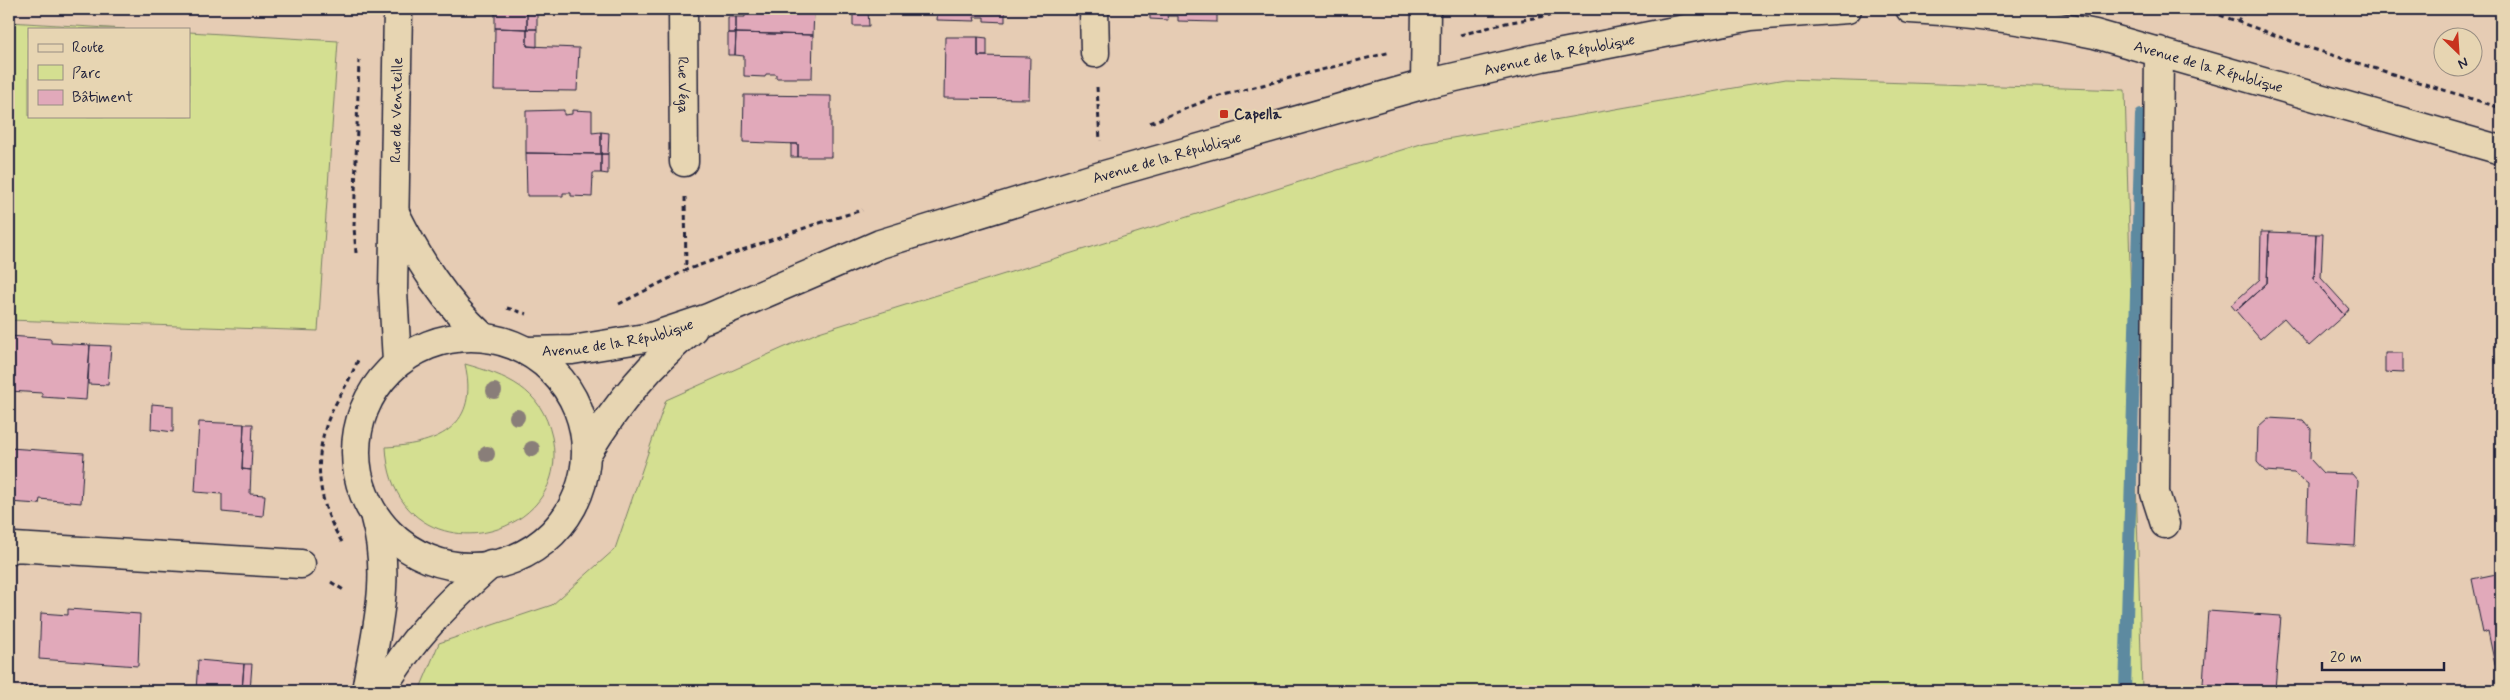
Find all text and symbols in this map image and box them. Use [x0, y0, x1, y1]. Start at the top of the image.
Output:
legend [28, 28, 190, 118]
north arrow [2432, 28, 2482, 78]
street label: Avenue de la République [1482, 30, 1637, 81]
street label: Avenue de la République [2131, 37, 2285, 98]
text: Route [72, 38, 105, 58]
text: N [2455, 53, 2471, 73]
street label: Rue Véga [672, 56, 693, 114]
street label: Rue de Venteille [386, 57, 408, 163]
text: Parc [72, 64, 100, 84]
text: Bâtiment [72, 88, 133, 108]
place label: Capella [1234, 105, 1282, 125]
marker: Capella [1218, 108, 1230, 120]
street label: Avenue de la République [1090, 128, 1244, 189]
street label: Avenue de la République [542, 314, 696, 362]
scale bar [2322, 640, 2445, 672]
text: 20 m [2330, 648, 2362, 668]

